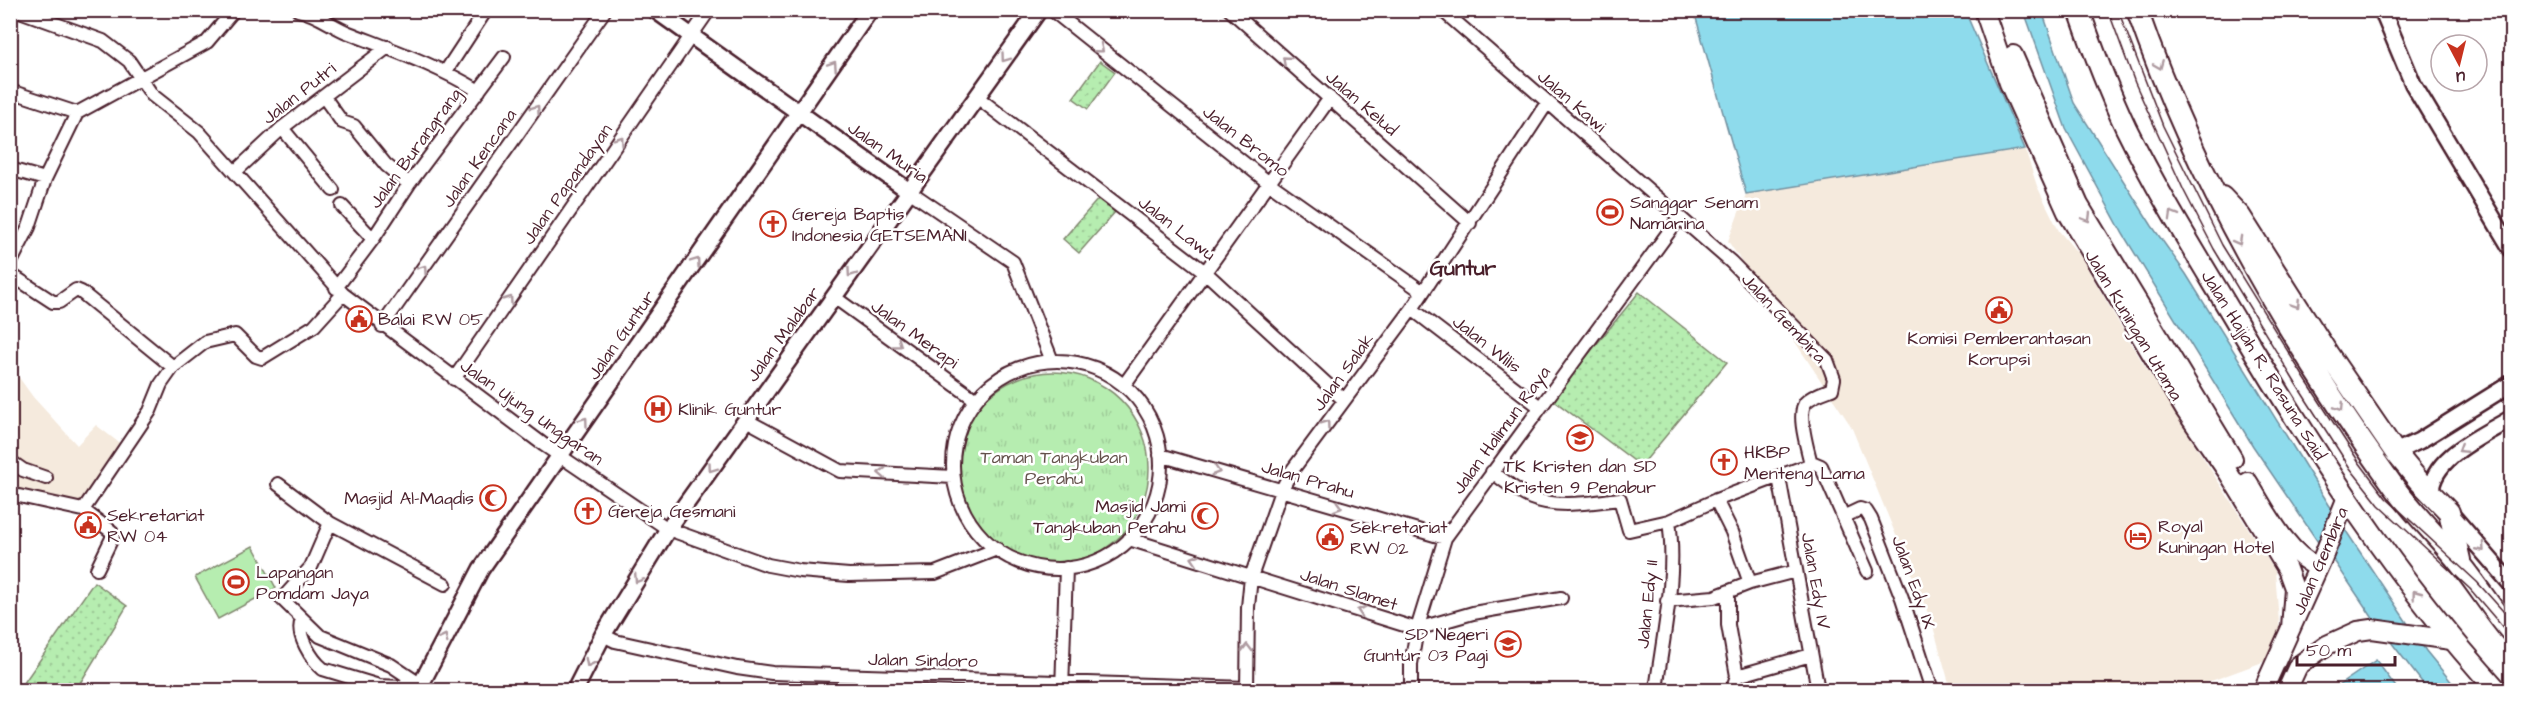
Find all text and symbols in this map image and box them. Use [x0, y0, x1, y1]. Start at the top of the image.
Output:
north arrow [2429, 33, 2489, 93]
one-way arrow [1093, 41, 1104, 52]
one-way arrow [1001, 51, 1012, 62]
street label: Jalan Putri [257, 56, 342, 130]
one-way arrow [1282, 56, 1293, 67]
one-way arrow [2152, 59, 2164, 70]
one-way arrow [826, 61, 837, 72]
street label: Jalan Kawi [1532, 64, 1612, 139]
street label: Jalan Kelud [1320, 65, 1403, 142]
text: U [2455, 65, 2467, 88]
street label: Jalan Burangrang [363, 83, 469, 214]
street label: Jalan Bromo [1197, 100, 1294, 183]
street label: Jalan Kencana [436, 104, 523, 213]
one-way arrow [529, 105, 540, 116]
street label: Jalan Muria [843, 116, 933, 189]
street label: Jalan Papandayan [516, 119, 619, 250]
one-way arrow [613, 135, 624, 146]
street label: Jalan Lawu [1133, 190, 1221, 267]
place label: Sanggar Senam Namarina [1630, 190, 1758, 236]
sports icon: Sanggar Senam Namarina [1595, 197, 1625, 227]
place label: Gereja Baptis Indonesia GETSEMANI [792, 202, 967, 248]
church icon: Gereja Baptis Indonesia GETSEMANI [758, 209, 788, 239]
one-way arrow [2169, 211, 2180, 221]
one-way arrow [2079, 212, 2091, 222]
one-way arrow [2231, 235, 2242, 245]
street label: Jalan Kuningan Utama [2078, 245, 2189, 406]
district label: Guntur [1430, 254, 1497, 283]
one-way arrow [689, 258, 700, 269]
one-way arrow [416, 264, 427, 275]
one-way arrow [847, 266, 858, 277]
street label: Jalan Hajjah R. Rasuna Said [2195, 266, 2332, 465]
street label: Jalan Gembira [1735, 268, 1832, 369]
street label: Jalan Malabar [740, 282, 827, 387]
street label: Jalan Guntur [581, 286, 661, 385]
street label: Jalan Merapi [866, 294, 964, 375]
public building icon: Komisi Pemberantasan Korupsi [1984, 295, 2014, 325]
one-way arrow [502, 296, 513, 307]
one-way arrow [2289, 297, 2300, 308]
public building icon: Balai RW 05 [344, 304, 374, 334]
place label: Balai RW 05 [378, 307, 483, 332]
street label: Jalan Wilis [1447, 310, 1526, 379]
place label: Komisi Pemberantasan Korupsi [1907, 326, 2091, 372]
street label: Jalan Salak [1307, 328, 1380, 416]
one-way arrow [892, 336, 903, 347]
street label: Jalan Ujung Unggaran [454, 353, 608, 472]
street label: Jalan Halimun Raya [1446, 361, 1557, 500]
hospital icon: Klinik Guntur [643, 394, 673, 424]
place label: Klinik Guntur [678, 397, 781, 422]
one-way arrow [2333, 401, 2345, 411]
one-way arrow [577, 417, 588, 428]
one-way arrow [1319, 420, 1330, 431]
school or university icon: TK Kristen dan SD Kristen 9 Penabur [1565, 423, 1595, 453]
place label: HKBP Menteng Lama [1744, 440, 1865, 487]
one-way arrow [2458, 442, 2468, 454]
park label: Taman Tangkuban Perahu [981, 445, 1127, 491]
church icon: HKBP Menteng Lama [1709, 447, 1739, 477]
street label: Jalan Prahu [1259, 454, 1357, 505]
place label: TK Kristen dan SD Kristen 9 Penabur [1504, 454, 1657, 500]
one-way arrow [708, 461, 719, 472]
one-way arrow [1211, 464, 1221, 476]
one-way arrow [877, 467, 886, 480]
mosque icon: Masjid Al-Maqdis [478, 483, 508, 513]
place label: Masjid Al-Maqdis [344, 486, 474, 511]
place label: Masjid Jami Tangkuban Perahu [1033, 494, 1186, 541]
church icon: Gereja Gesmani [573, 496, 603, 526]
place label: Gereja Gesmani [608, 499, 736, 524]
one-way arrow [1332, 500, 1342, 512]
mosque icon: Masjid Jami Tangkuban Perahu [1190, 501, 1220, 531]
place label: Sekretariat RW 04 [107, 503, 205, 549]
street label: Jalan Gembira [2286, 503, 2354, 619]
public building icon: Sekretariat RW 04 [73, 510, 103, 540]
place label: Royal Kuningan Hotel [2158, 514, 2274, 561]
place label: Sekretariat RW 02 [1350, 515, 1448, 561]
hotel icon: Royal Kuningan Hotel [2123, 521, 2153, 551]
public building icon: Sekretariat RW 02 [1315, 522, 1345, 552]
street label: Jalan Edy IV [1794, 531, 1836, 632]
street label: Jalan Edy IX [1884, 532, 1942, 633]
one-way arrow [2474, 541, 2485, 551]
one-way arrow [1190, 554, 1201, 566]
street label: Jalan Edy II [1630, 558, 1666, 650]
place label: Lapangan Pomdam Jaya [256, 560, 369, 607]
street label: Jalan Slamet [1297, 562, 1402, 617]
sports icon: Lapangan Pomdam Jaya [221, 567, 251, 597]
one-way arrow [633, 573, 645, 583]
one-way arrow [2412, 589, 2423, 600]
one-way arrow [1356, 606, 1367, 619]
place label: SD Negeri Guntur 03 Pagi [1363, 622, 1488, 669]
school or university icon: SD Negeri Guntur 03 Pagi [1493, 629, 1523, 659]
scale bar [2297, 629, 2394, 667]
one-way arrow [437, 633, 449, 644]
text: 50 m [2306, 638, 2351, 663]
one-way arrow [1241, 643, 1254, 652]
street label: Jalan Sindoro [868, 647, 978, 674]
one-way arrow [585, 657, 596, 667]

